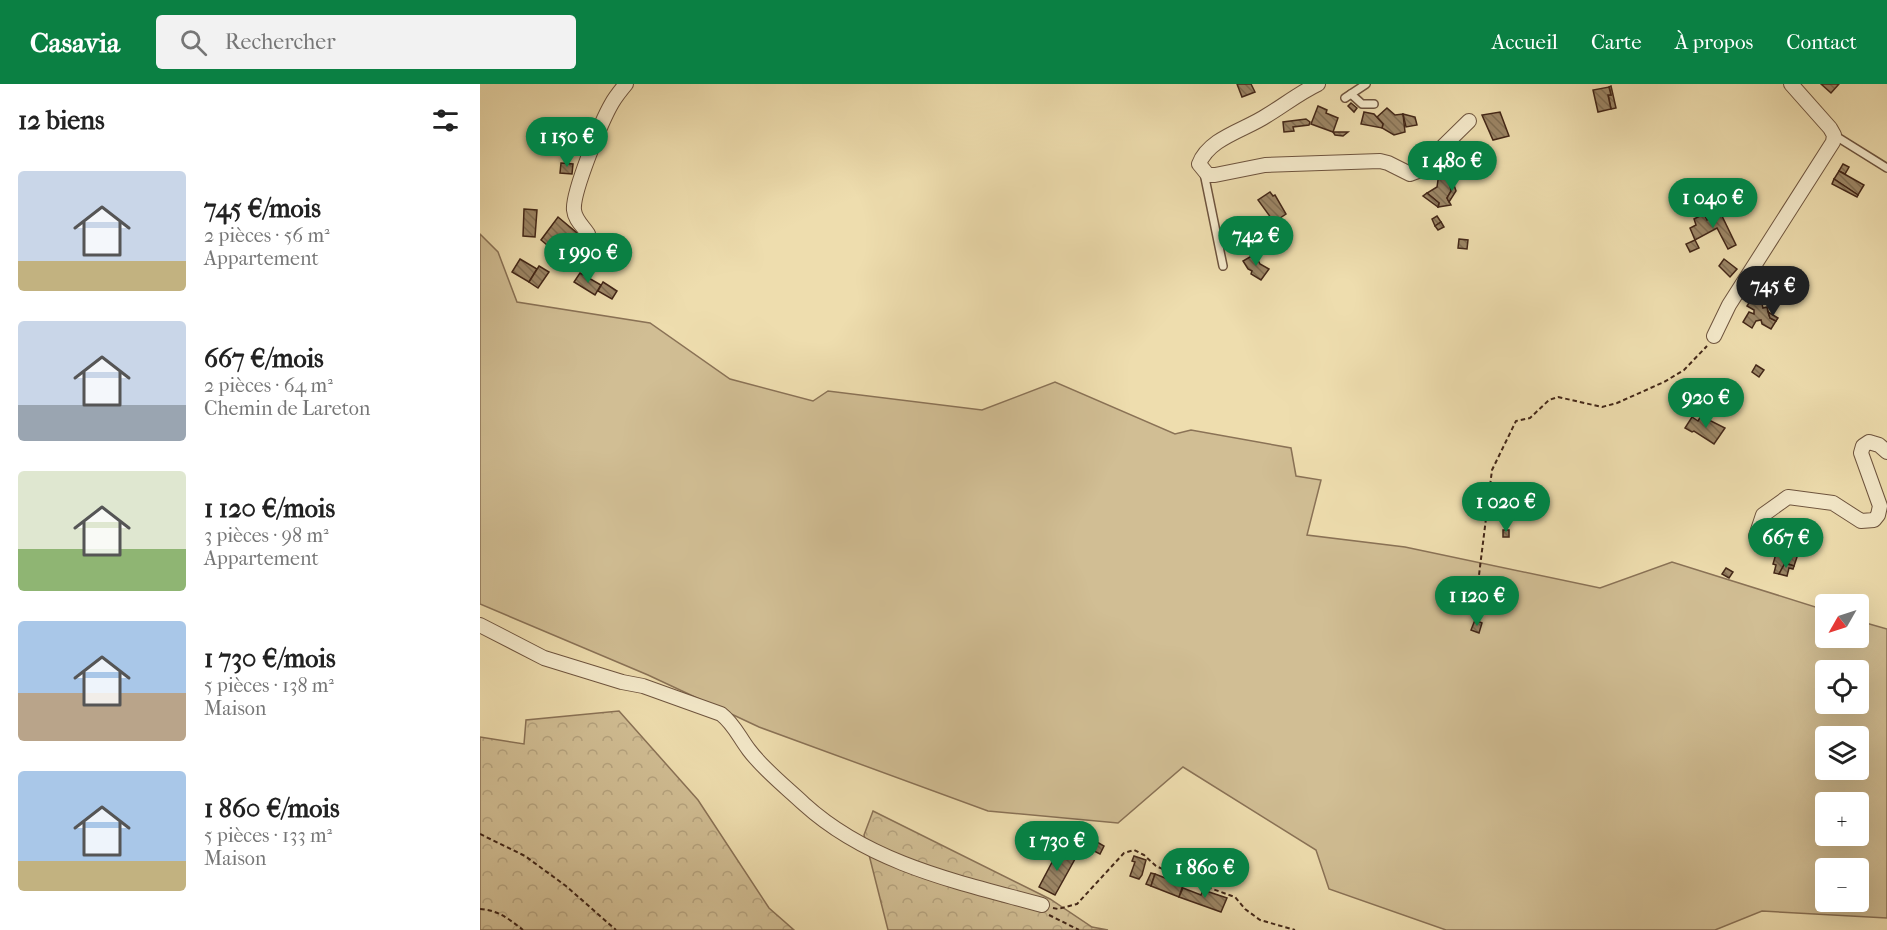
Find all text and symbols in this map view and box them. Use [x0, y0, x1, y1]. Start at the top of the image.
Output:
search box [156, 15, 576, 69]
text: Casavia [30, 26, 120, 59]
icon: search [177, 26, 210, 59]
text: Rechercher [225, 29, 336, 55]
text: Accueil [1492, 30, 1558, 54]
text: Carte [1591, 30, 1642, 54]
text: À propos [1675, 30, 1753, 54]
text: Contact [1786, 30, 1857, 54]
icon: filters [429, 104, 462, 137]
text: 12 biens [18, 105, 105, 136]
pin: 1 150 € [512, 117, 622, 168]
text: 1 150 € [540, 125, 594, 148]
pin: 1 480 € [1397, 141, 1507, 192]
text: 1 480 € [1422, 149, 1482, 172]
pin: 1 040 € [1658, 178, 1768, 229]
text: 1 040 € [1682, 186, 1744, 209]
text: 745 €/mois [204, 193, 321, 224]
icon: home [66, 195, 138, 267]
pin: 742 € [1214, 216, 1298, 267]
text: 2 pièces · 56 m² [204, 224, 330, 247]
text: 742 € [1232, 224, 1280, 247]
pin: 1 990 € [533, 233, 643, 284]
text: 1 990 € [558, 241, 618, 264]
text: Appartement [204, 247, 319, 270]
pin: 745 € [1731, 266, 1815, 317]
text: 745 € [1750, 274, 1796, 297]
text: 667 €/mois [204, 343, 324, 374]
icon: home [66, 345, 138, 417]
text: 2 pièces · 64 m² [204, 374, 333, 397]
pin: 920 € [1664, 378, 1748, 429]
text: 920 € [1682, 386, 1730, 409]
text: Chemin de Lareton [204, 397, 370, 420]
pin: 1 020 € [1451, 482, 1561, 533]
text: 1 020 € [1476, 490, 1536, 513]
text: 1 120 €/mois [204, 493, 335, 524]
icon: home [66, 495, 138, 567]
pin: 667 € [1744, 518, 1828, 569]
text: 3 pièces · 98 m² [204, 524, 329, 547]
text: 667 € [1762, 526, 1810, 549]
text: Appartement [204, 547, 319, 570]
pin: 1 120 € [1422, 576, 1532, 627]
text: 1 120 € [1449, 584, 1505, 607]
north arrow [1815, 594, 1869, 648]
map controls [1815, 594, 1869, 912]
text: 1 730 €/mois [204, 643, 336, 674]
icon: home [66, 645, 138, 717]
button: locate [1815, 660, 1869, 714]
text: 5 pièces · 138 m² [204, 674, 334, 697]
text: Maison [204, 697, 266, 720]
button: layers [1815, 726, 1869, 780]
button: + [1815, 792, 1869, 846]
text: 1 860 €/mois [204, 793, 339, 824]
icon: home [66, 795, 138, 867]
pin: 1 730 € [1002, 821, 1112, 872]
text: 5 pièces · 133 m² [204, 824, 332, 847]
text: 1 730 € [1029, 829, 1085, 852]
text: Maison [204, 847, 266, 870]
pin: 1 860 € [1150, 848, 1260, 899]
text: 1 860 € [1175, 856, 1235, 879]
button: − [1815, 858, 1869, 912]

